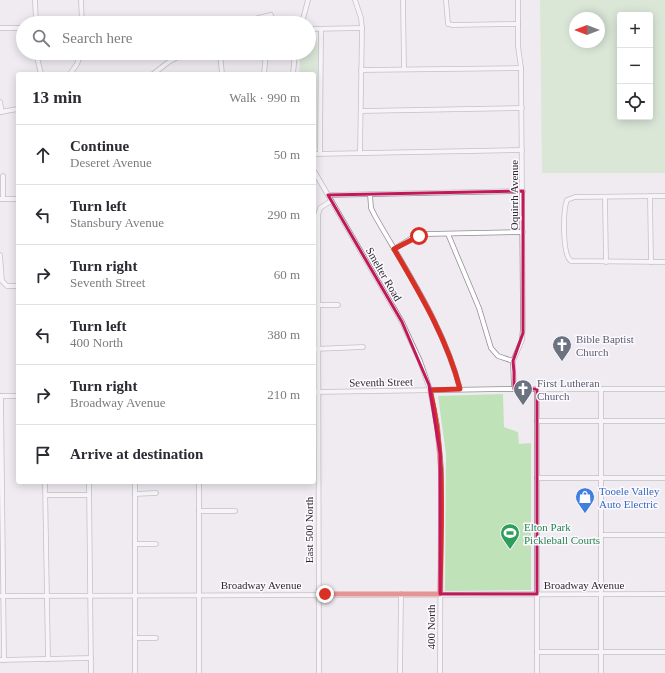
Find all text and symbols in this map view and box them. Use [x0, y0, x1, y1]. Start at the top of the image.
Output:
north arrow [569, 12, 605, 48]
map controls [617, 12, 653, 120]
button: + [617, 12, 653, 48]
search box [16, 16, 316, 60]
icon: search [30, 27, 52, 49]
text: Search here [62, 30, 132, 46]
button: − [617, 48, 653, 84]
button: locate [617, 84, 653, 120]
text: 13 min [32, 88, 82, 107]
text: Walk · 990 m [229, 90, 300, 105]
text: Continue [70, 138, 129, 154]
icon: ahead [32, 144, 54, 166]
text: 50 m [274, 147, 300, 162]
text: Deseret Avenue [70, 155, 152, 170]
street label: Oquirrh Avenue [508, 160, 520, 230]
text: Turn left [70, 198, 127, 214]
icon: left [32, 204, 54, 226]
text: 290 m [267, 207, 300, 222]
text: Stansbury Avenue [70, 215, 164, 230]
route start [410, 227, 428, 245]
street label: Smelter Road [364, 245, 404, 303]
text: Turn right [70, 258, 137, 274]
icon: right [32, 264, 54, 286]
text: 60 m [274, 267, 300, 282]
text: Seventh Street [70, 275, 145, 290]
text: Turn left [70, 318, 127, 334]
icon: left [32, 324, 54, 346]
text: 380 m [267, 327, 300, 342]
place label: Bible Baptist Church [576, 333, 634, 358]
church icon: Bible Baptist Church [551, 334, 573, 362]
text: 400 North [70, 335, 123, 350]
street label: Seventh Street [349, 375, 413, 389]
place label: First Lutheran Church [537, 377, 600, 402]
text: Turn right [70, 378, 137, 394]
church icon: First Lutheran Church [512, 378, 534, 406]
icon: right [32, 384, 54, 406]
text: 210 m [267, 387, 300, 402]
text: Broadway Avenue [70, 395, 165, 410]
icon: arrive [32, 444, 54, 466]
text: Arrive at destination [70, 446, 203, 462]
place label: Tooele Valley Auto Electric [599, 485, 660, 510]
shop icon: Tooele Valley Auto Electric [574, 486, 596, 514]
street label: East 500 North [303, 496, 315, 563]
place label: Elton Park Pickleball Courts [524, 521, 600, 546]
sports icon: Elton Park Pickleball Courts [499, 522, 521, 550]
street label: Broadway Avenue [221, 579, 301, 591]
street label: Broadway Avenue [544, 579, 624, 591]
route end [316, 585, 334, 603]
street label: 400 North [425, 604, 437, 649]

